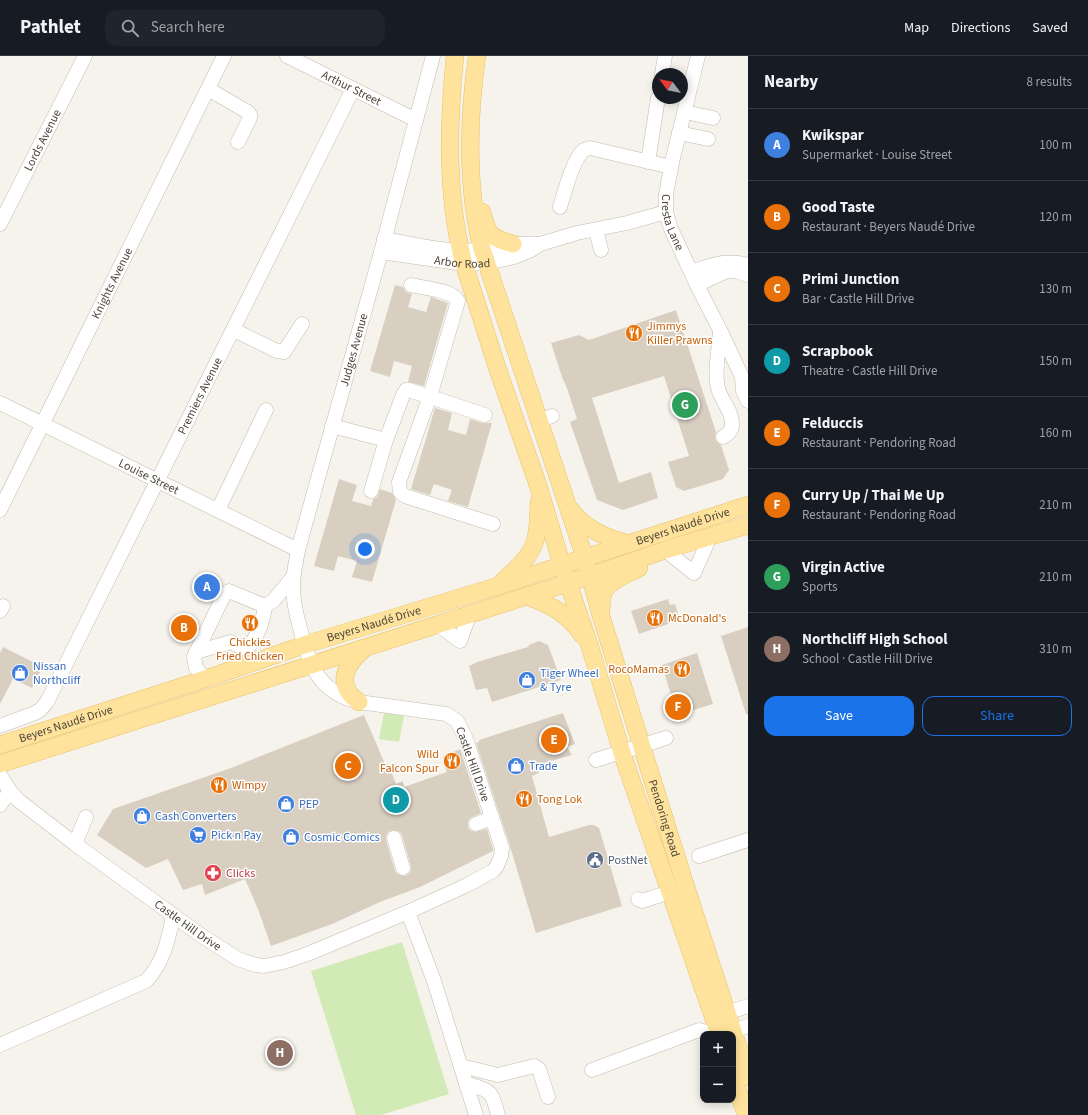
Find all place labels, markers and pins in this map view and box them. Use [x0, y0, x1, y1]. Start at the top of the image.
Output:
place label: Jimmys Killer Prawns [647, 318, 712, 349]
restaurant icon: Jimmys Killer Prawns [624, 323, 644, 343]
pin: G [672, 390, 698, 420]
pin: A [194, 572, 220, 602]
restaurant icon: McDonald's [645, 608, 665, 628]
place label: McDonald's [668, 610, 726, 627]
pin: B [171, 613, 197, 643]
restaurant icon: Chickies Fried Chicken [240, 613, 260, 633]
place label: Chickies Fried Chicken [216, 634, 284, 665]
place label: Nissan Northcliff [33, 658, 82, 689]
restaurant icon: RocoMamas [672, 659, 692, 679]
place label: RocoMamas [608, 661, 669, 678]
shop icon: Nissan Northcliff [10, 663, 30, 683]
place label: Tiger Wheel & Tyre [540, 665, 599, 696]
shop icon: Tiger Wheel & Tyre [517, 670, 537, 690]
pin: F [665, 692, 691, 722]
pin: E [541, 725, 567, 755]
place label: Wild Falcon Spur [380, 746, 440, 777]
pin: C [335, 751, 361, 781]
restaurant icon: Wild Falcon Spur [442, 751, 462, 771]
shop icon: Trade [506, 756, 526, 776]
place label: Trade [529, 758, 557, 775]
restaurant icon: Wimpy [209, 775, 229, 795]
place label: Wimpy [232, 777, 267, 794]
pin: D [383, 785, 409, 815]
restaurant icon: Tong Lok [514, 789, 534, 809]
place label: Tong Lok [537, 791, 582, 808]
shop icon: PEP [276, 794, 296, 814]
place label: PEP [299, 796, 319, 813]
shop icon: Cash Converters [132, 806, 152, 826]
place label: Cash Converters [155, 808, 236, 825]
supermarket icon: Pick n Pay [188, 825, 208, 845]
place label: Pick n Pay [211, 827, 262, 844]
shop icon: Cosmic Comics [281, 827, 301, 847]
place label: Cosmic Comics [304, 829, 380, 846]
public building icon: PostNet [585, 850, 605, 870]
place label: PostNet [608, 852, 647, 869]
pharmacy icon: Clicks [203, 863, 223, 883]
place label: Clicks [226, 865, 255, 882]
pin: H [267, 1038, 293, 1068]

